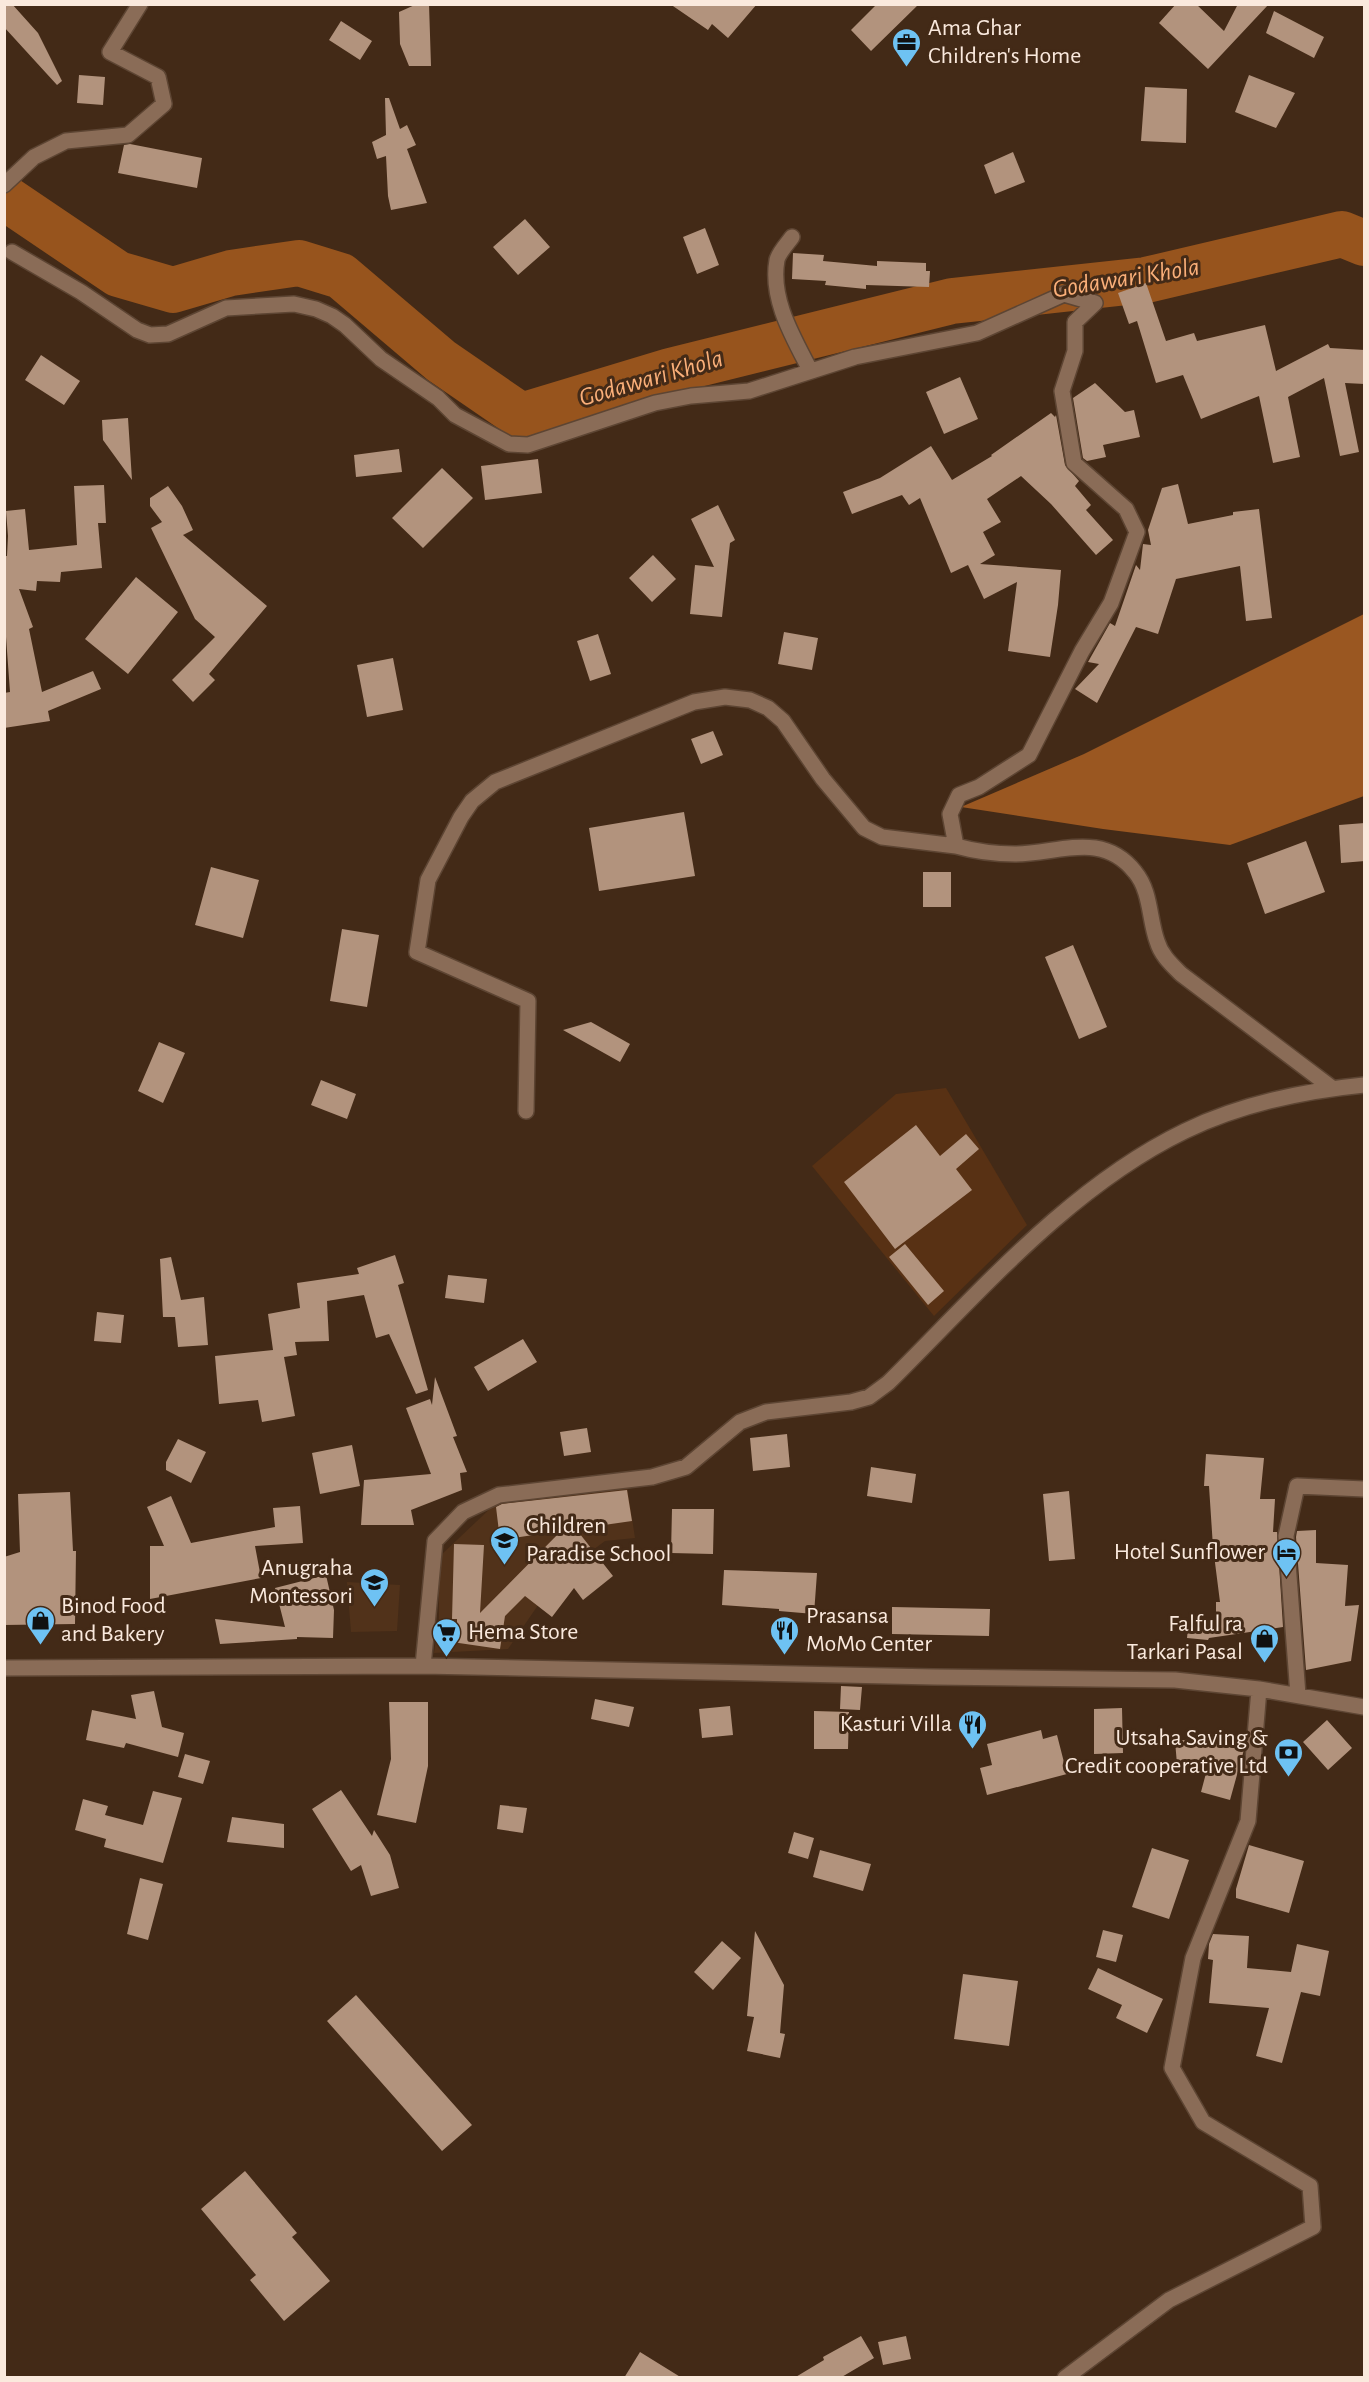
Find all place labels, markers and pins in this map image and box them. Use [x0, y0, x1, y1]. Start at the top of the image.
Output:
place label: Ama Ghar Children's Home [928, 16, 1081, 68]
office icon: Ama Ghar Children's Home [891, 26, 923, 68]
place label: Children Paradise School [526, 1514, 672, 1566]
school or university icon: Children Paradise School [489, 1524, 521, 1566]
hotel icon: Hotel Sunflower [1270, 1536, 1302, 1578]
place label: Hotel Sunflower [1114, 1540, 1265, 1564]
place label: Anugraha Montessori [249, 1556, 353, 1608]
school or university icon: Anugraha Montessori [358, 1566, 390, 1608]
place label: Binod Food and Bakery [61, 1594, 166, 1646]
shop icon: Binod Food and Bakery [24, 1604, 56, 1646]
place label: Prasansa MoMo Center [806, 1604, 932, 1656]
place label: Falful ra Tarkari Pasal [1127, 1612, 1243, 1664]
restaurant icon: Prasansa MoMo Center [769, 1614, 801, 1656]
supermarket icon: Hema Store [431, 1616, 463, 1658]
place label: Hema Store [468, 1620, 578, 1644]
shop icon: Falful ra Tarkari Pasal [1248, 1622, 1280, 1664]
restaurant icon: Kasturi Villa [957, 1708, 989, 1750]
place label: Kasturi Villa [840, 1712, 952, 1736]
place label: Utsaha Saving & Credit cooperative Ltd [1065, 1726, 1268, 1778]
bank icon: Utsaha Saving & Credit cooperative Ltd [1273, 1736, 1305, 1778]

